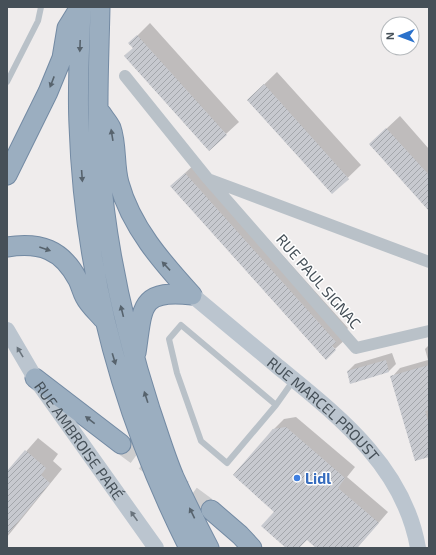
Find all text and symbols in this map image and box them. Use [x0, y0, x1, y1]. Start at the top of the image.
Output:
north arrow [380, 16, 420, 56]
text: N [383, 32, 396, 40]
one-way arrow [77, 40, 83, 53]
one-way arrow [49, 77, 55, 89]
one-way arrow [109, 129, 115, 141]
one-way arrow [78, 170, 85, 182]
street label: RUE PAUL SIGNAC [273, 230, 365, 332]
one-way arrow [40, 246, 52, 252]
one-way arrow [161, 261, 171, 271]
one-way arrow [119, 305, 125, 317]
one-way arrow [16, 347, 24, 357]
one-way arrow [111, 353, 117, 365]
street label: RUE MARCEL PROUST [264, 353, 384, 464]
street label: RUE AMBROISE PARÉ [31, 377, 128, 503]
one-way arrow [143, 390, 149, 402]
one-way arrow [85, 416, 96, 425]
place label: Lidl [305, 469, 331, 487]
marker: Lidl [292, 473, 302, 483]
one-way arrow [189, 507, 195, 519]
one-way arrow [130, 510, 138, 521]

